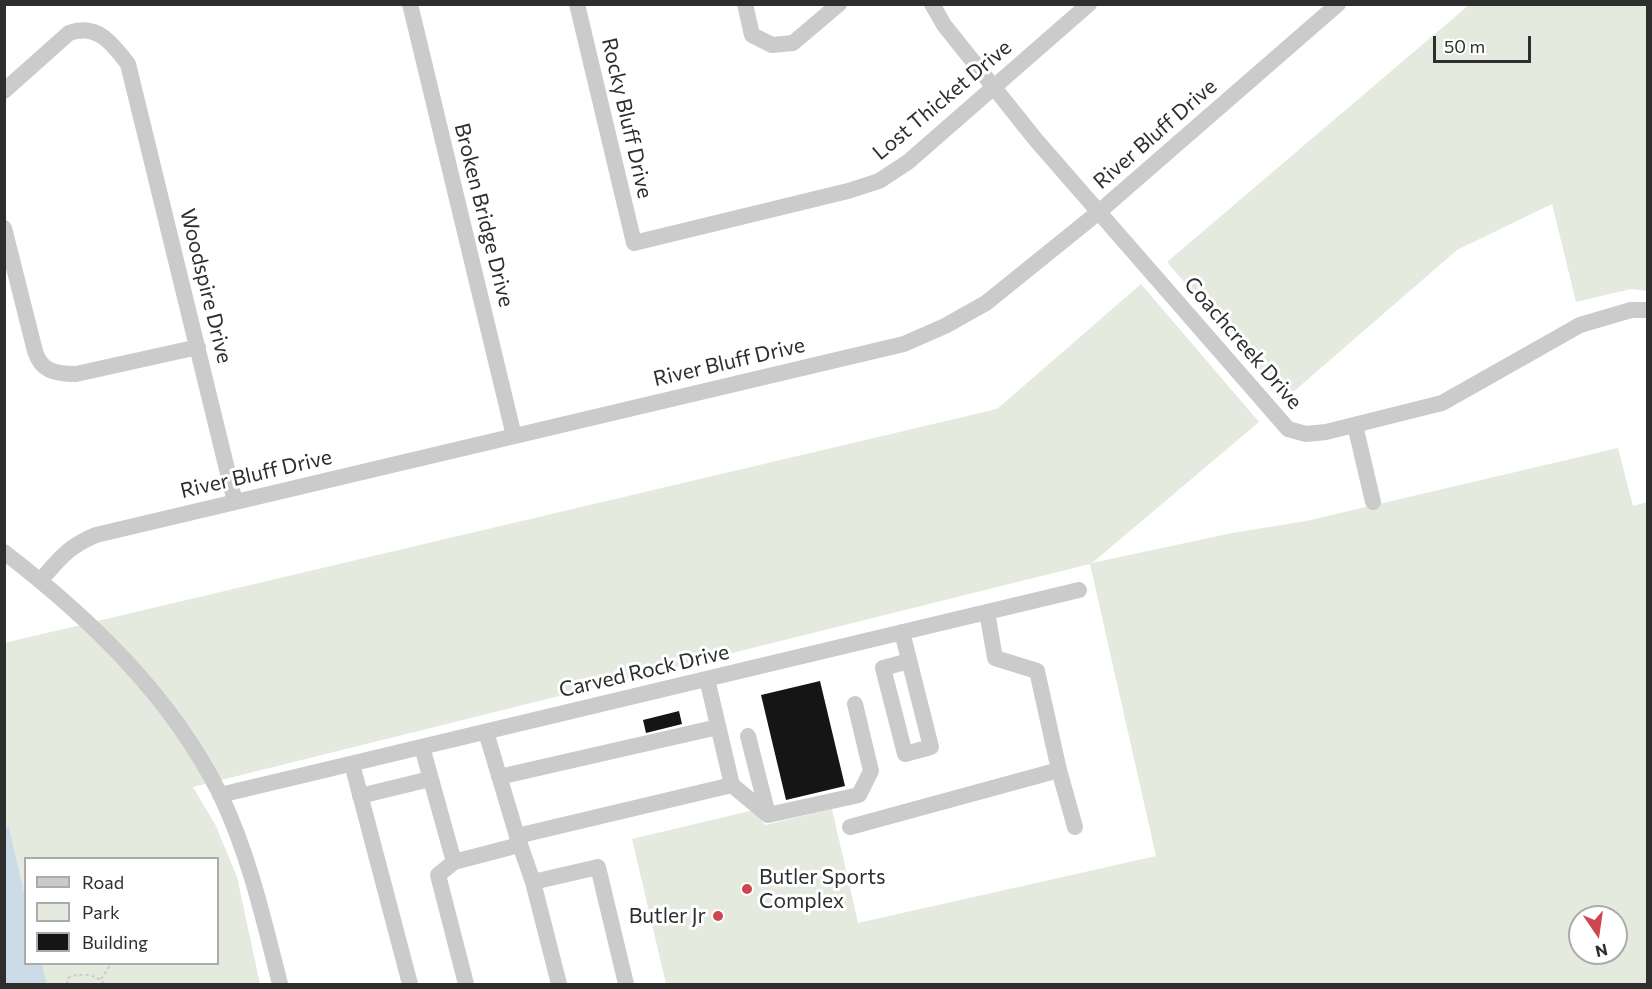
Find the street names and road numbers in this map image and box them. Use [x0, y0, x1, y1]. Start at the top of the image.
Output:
street label: Rocky Bluff Drive [596, 35, 658, 201]
street label: Lost Thicket Drive [868, 35, 1016, 165]
street label: River Bluff Drive [1088, 74, 1222, 194]
street label: Broken Bridge Drive [449, 120, 519, 310]
street label: Woodspire Drive [175, 206, 237, 366]
street label: Coachcreek Drive [1179, 272, 1307, 414]
street label: River Bluff Drive [651, 332, 807, 392]
street label: River Bluff Drive [178, 444, 334, 504]
street label: Carved Rock Drive [556, 639, 732, 703]

